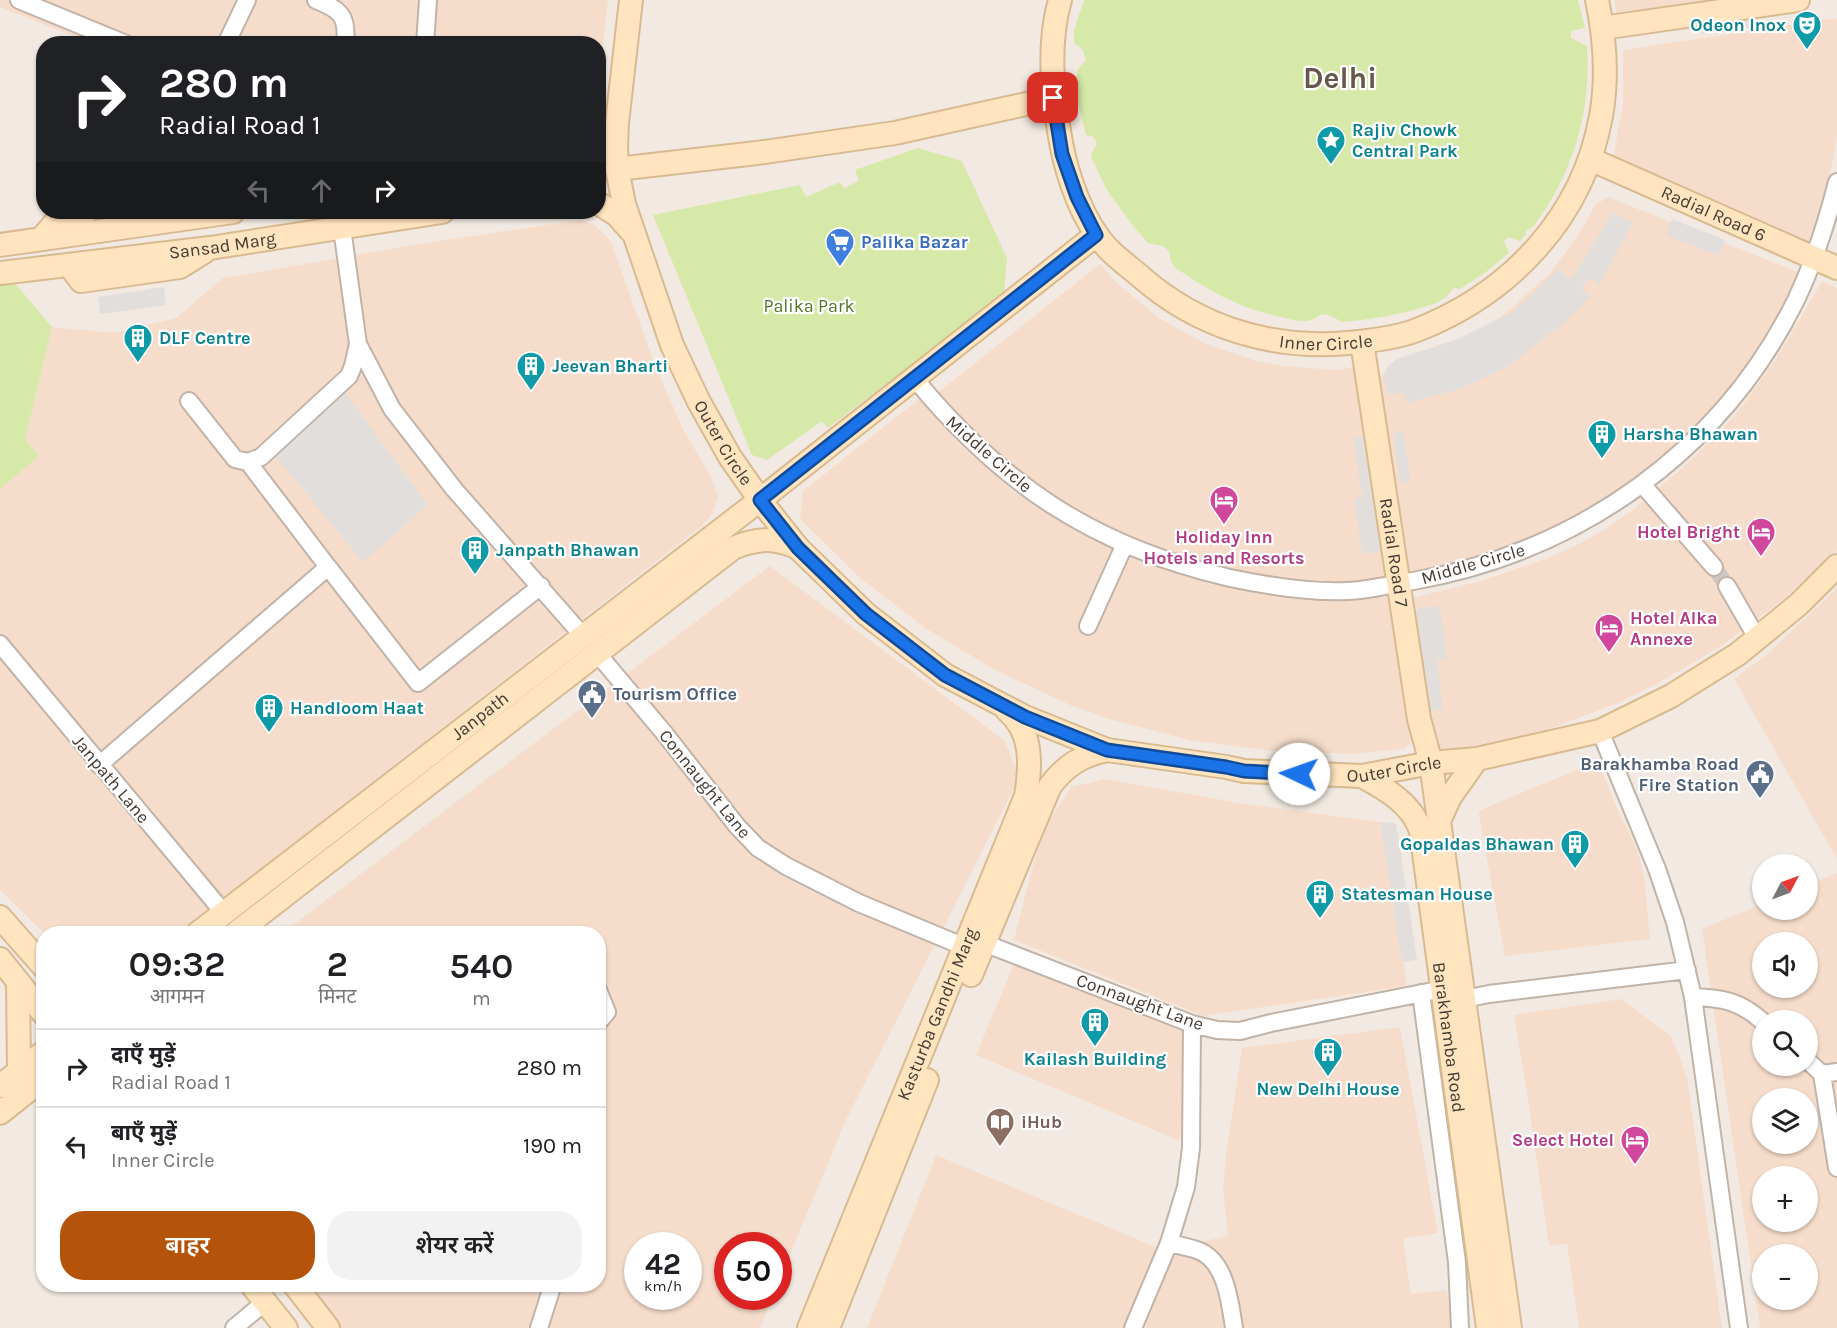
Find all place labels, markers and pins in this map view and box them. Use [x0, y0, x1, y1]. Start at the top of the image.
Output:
theatre icon: Odeon Inox [1791, 9, 1823, 51]
place label: Odeon Inox [1690, 14, 1786, 36]
pin [1027, 72, 1078, 123]
place label: Rajiv Chowk Central Park [1352, 119, 1458, 162]
place icon: Rajiv Chowk Central Park [1315, 124, 1347, 166]
supermarket icon: Palika Bazar [824, 226, 856, 268]
place label: Palika Bazar [861, 231, 968, 253]
building icon: DLF Centre [122, 322, 154, 364]
place label: DLF Centre [159, 327, 251, 349]
building icon: Jeevan Bharti [515, 350, 547, 392]
place label: Jeevan Bharti [552, 355, 668, 377]
building icon: Harsha Bhawan [1586, 418, 1618, 460]
place label: Harsha Bhawan [1623, 423, 1758, 445]
hotel icon: Holiday Inn Hotels and Resorts [1208, 484, 1240, 526]
hotel icon: Hotel Bright [1745, 516, 1777, 558]
place label: Hotel Bright [1637, 521, 1740, 543]
place label: Holiday Inn Hotels and Resorts [1144, 526, 1304, 569]
building icon: Janpath Bhawan [459, 534, 491, 576]
place label: Janpath Bhawan [496, 539, 639, 561]
place label: Hotel Alka Annexe [1630, 607, 1717, 650]
hotel icon: Hotel Alka Annexe [1593, 612, 1625, 654]
public building icon: Tourism Office [576, 678, 608, 720]
place label: Tourism Office [613, 683, 737, 705]
building icon: Handloom Haat [253, 692, 285, 734]
place label: Handloom Haat [290, 697, 424, 719]
place label: Barakhamba Road Fire Station [1580, 753, 1739, 796]
public building icon: Barakhamba Road Fire Station [1744, 758, 1776, 800]
building icon: Gopaldas Bhawan [1559, 828, 1591, 870]
place label: Gopaldas Bhawan [1400, 833, 1554, 855]
building icon: Statesman House [1304, 878, 1336, 920]
place label: Statesman House [1341, 883, 1493, 905]
building icon: Kailash Building [1079, 1006, 1111, 1048]
building icon: New Delhi House [1312, 1036, 1344, 1078]
place label: Kailash Building [1024, 1048, 1167, 1070]
place label: New Delhi House [1257, 1078, 1399, 1100]
library icon: iHub [984, 1106, 1016, 1148]
place label: iHub [1021, 1111, 1062, 1133]
hotel icon: Select Hotel [1619, 1124, 1651, 1166]
place label: Select Hotel [1512, 1129, 1614, 1151]

